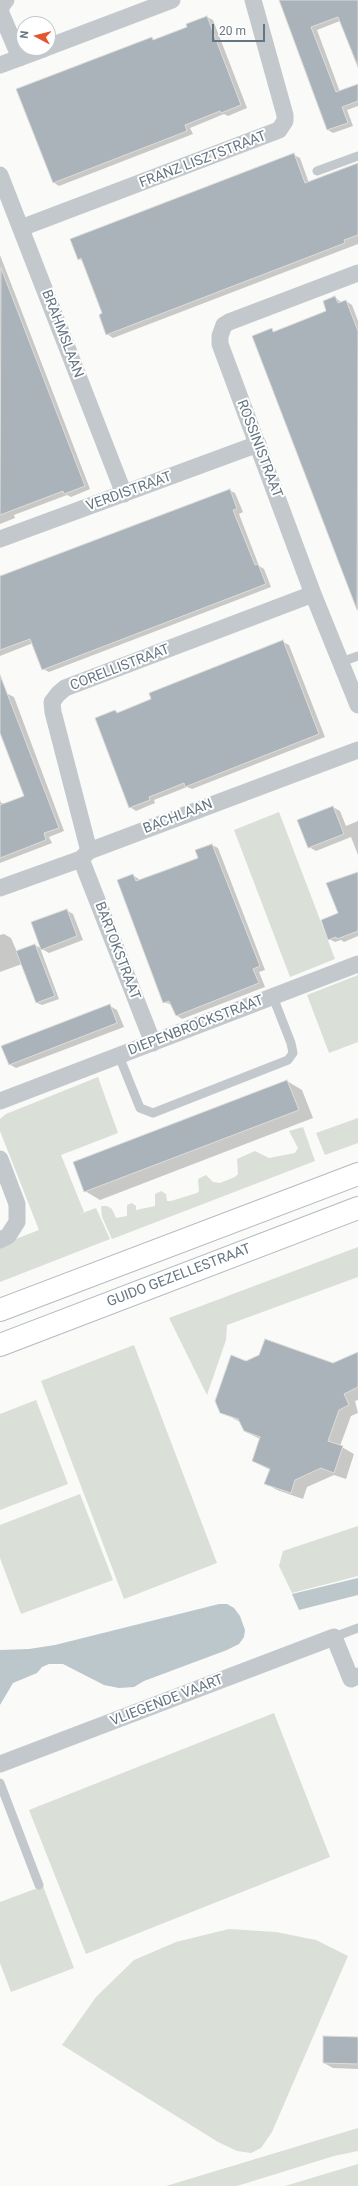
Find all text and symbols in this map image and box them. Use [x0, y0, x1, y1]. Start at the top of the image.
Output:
north arrow [16, 16, 56, 56]
scale bar [214, 16, 267, 42]
text: 20 m [219, 24, 246, 38]
text: N [18, 30, 32, 39]
street label: FRANZ LISZTSTRAAT [137, 128, 269, 192]
street label: BRAHMSLAAN [38, 288, 86, 380]
street label: ROSSINISTRAAT [233, 398, 285, 500]
street label: VERDISTRAAT [84, 469, 174, 515]
street label: CORELLISTRAAT [68, 641, 172, 695]
street label: BACHLAAN [141, 796, 215, 838]
street label: BARTOKSTRAAT [91, 900, 143, 1002]
street label: DIEPENBROCKSTRAAT [126, 992, 266, 1060]
street label: GUIDO GEZELLESTRAAT [105, 1241, 253, 1311]
street label: VLIEGENDE VAART [108, 1672, 226, 1730]

